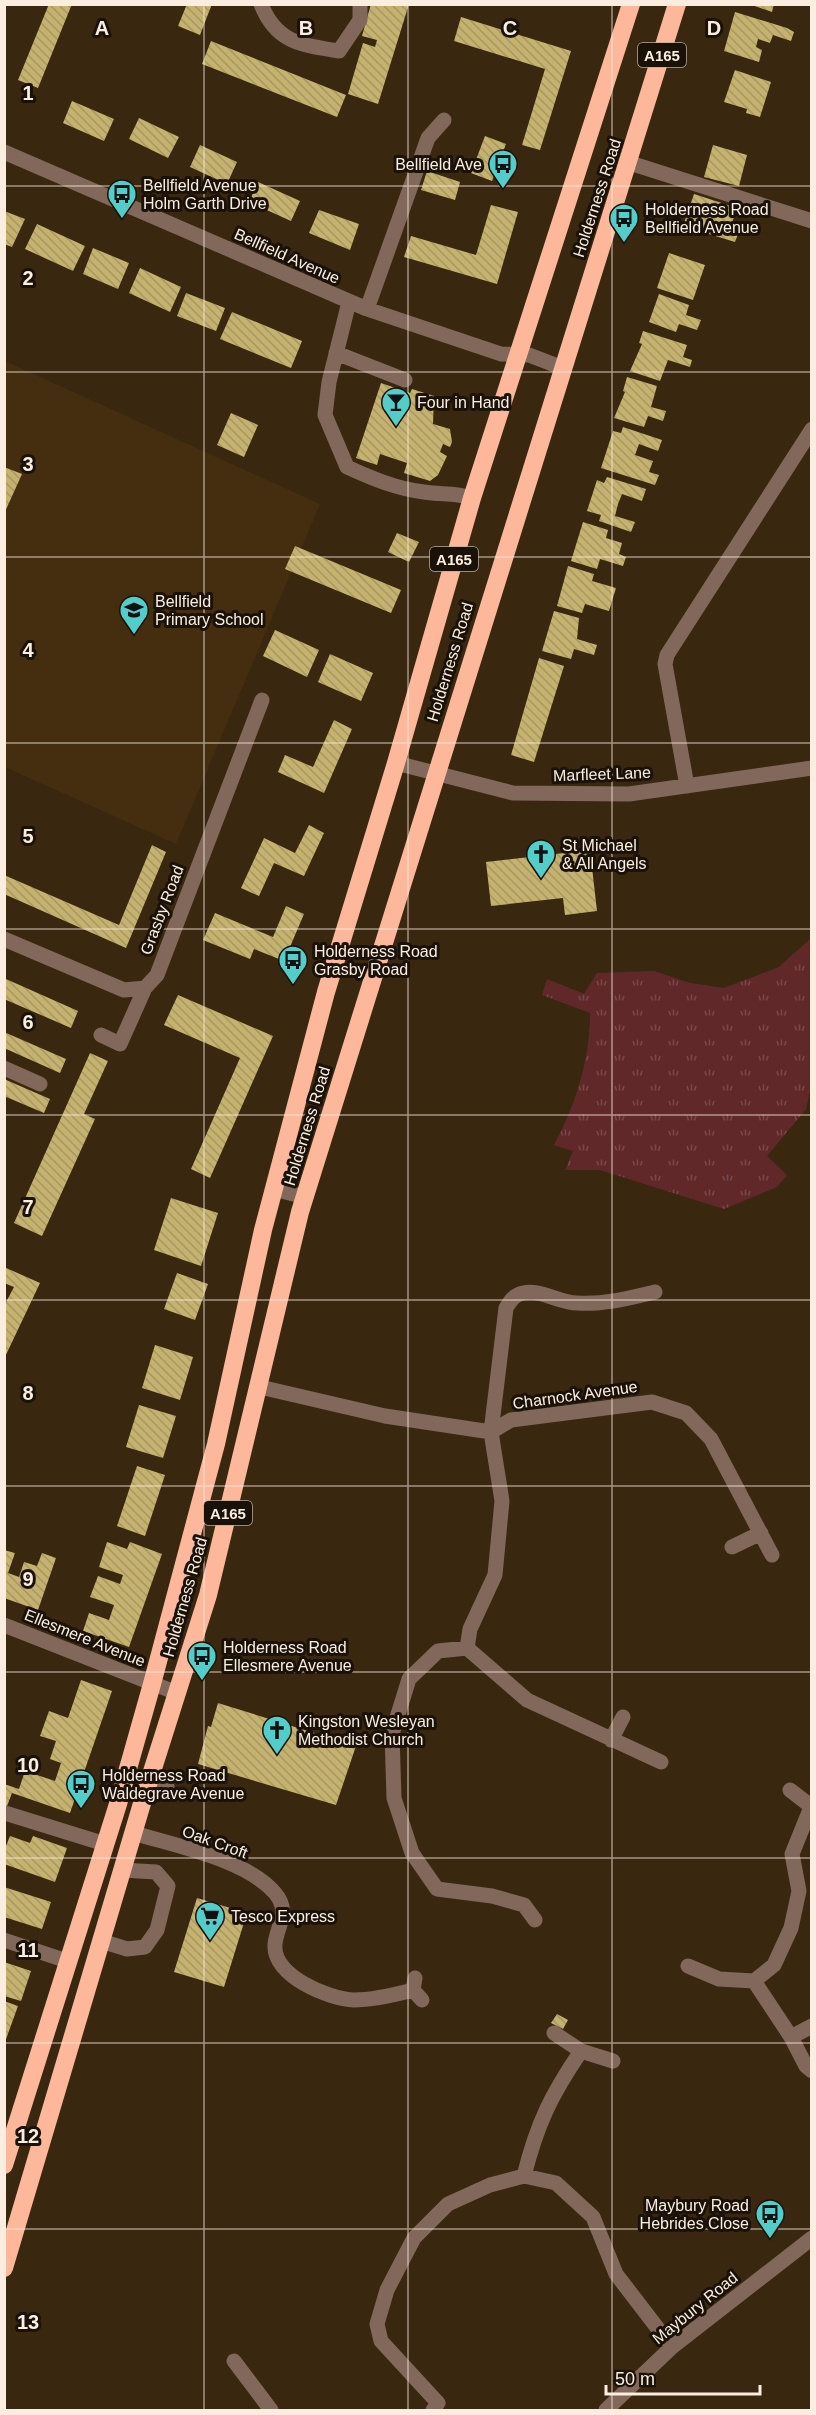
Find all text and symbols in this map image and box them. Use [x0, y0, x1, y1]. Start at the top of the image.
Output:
text: A [95, 17, 109, 39]
text: B [299, 17, 313, 39]
text: C [503, 17, 517, 39]
text: D [707, 17, 721, 39]
road number: A165 [638, 43, 686, 67]
text: 1 [22, 82, 34, 104]
street label: Holderness Road [570, 137, 624, 259]
bus stop icon: Bellfield Ave [487, 148, 519, 190]
place label: Bellfield Ave [395, 156, 482, 173]
place label: Bellfield Avenue Holm Garth Drive [143, 177, 267, 212]
bus stop icon: Bellfield Avenue Holm Garth Drive [106, 178, 138, 220]
place label: Holderness Road Bellfield Avenue [645, 201, 769, 236]
bus stop icon: Holderness Road Bellfield Avenue [608, 202, 640, 244]
street label: Bellfield Avenue [232, 225, 342, 287]
text: 2 [22, 267, 34, 289]
bar icon: Four in Hand [380, 386, 412, 428]
place label: Four in Hand [417, 394, 510, 411]
text: 3 [22, 453, 34, 475]
road number: A165 [430, 547, 478, 571]
place label: Bellfield Primary School [155, 593, 263, 628]
school or university icon: Bellfield Primary School [118, 594, 150, 636]
street label: Holderness Road [424, 600, 476, 724]
text: 4 [22, 639, 34, 661]
street label: Marfleet Lane [553, 764, 651, 784]
text: 5 [22, 825, 34, 847]
place label: St Michael & All Angels [562, 837, 647, 872]
church icon: St Michael & All Angels [525, 838, 557, 880]
street label: Grasby Road [137, 863, 187, 957]
place label: Holderness Road Grasby Road [314, 943, 438, 978]
bus stop icon: Holderness Road Grasby Road [277, 944, 309, 986]
text: 6 [22, 1011, 34, 1033]
street label: Holderness Road [281, 1064, 333, 1188]
text: 7 [22, 1196, 34, 1218]
street label: Charnock Avenue [511, 1378, 639, 1412]
text: 8 [22, 1382, 34, 1404]
road number: A165 [204, 1501, 252, 1525]
street label: Holderness Road [160, 1535, 210, 1659]
text: 9 [22, 1568, 34, 1590]
street label: Ellesmere Avenue [22, 1606, 148, 1670]
place label: Holderness Road Ellesmere Avenue [223, 1639, 352, 1674]
bus stop icon: Holderness Road Ellesmere Avenue [186, 1640, 218, 1682]
place label: Kingston Wesleyan Methodist Church [298, 1713, 435, 1748]
church icon: Kingston Wesleyan Methodist Church [261, 1714, 293, 1756]
text: 10 [17, 1754, 39, 1776]
place label: Holderness Road Waldegrave Avenue [102, 1767, 244, 1802]
bus stop icon: Holderness Road Waldegrave Avenue [65, 1768, 97, 1810]
street label: Oak Croft [180, 1822, 251, 1862]
supermarket icon: Tesco Express [194, 1900, 226, 1942]
place label: Tesco Express [231, 1908, 335, 1925]
text: 11 [17, 1939, 39, 1961]
text: 12 [17, 2125, 39, 2147]
place label: Maybury Road Hebrides Close [640, 2197, 749, 2232]
bus stop icon: Maybury Road Hebrides Close [754, 2198, 786, 2240]
street label: Maybury Road [649, 2269, 741, 2347]
text: 13 [17, 2311, 39, 2333]
scale bar [606, 2358, 760, 2396]
text: 50 m [615, 2369, 655, 2389]

